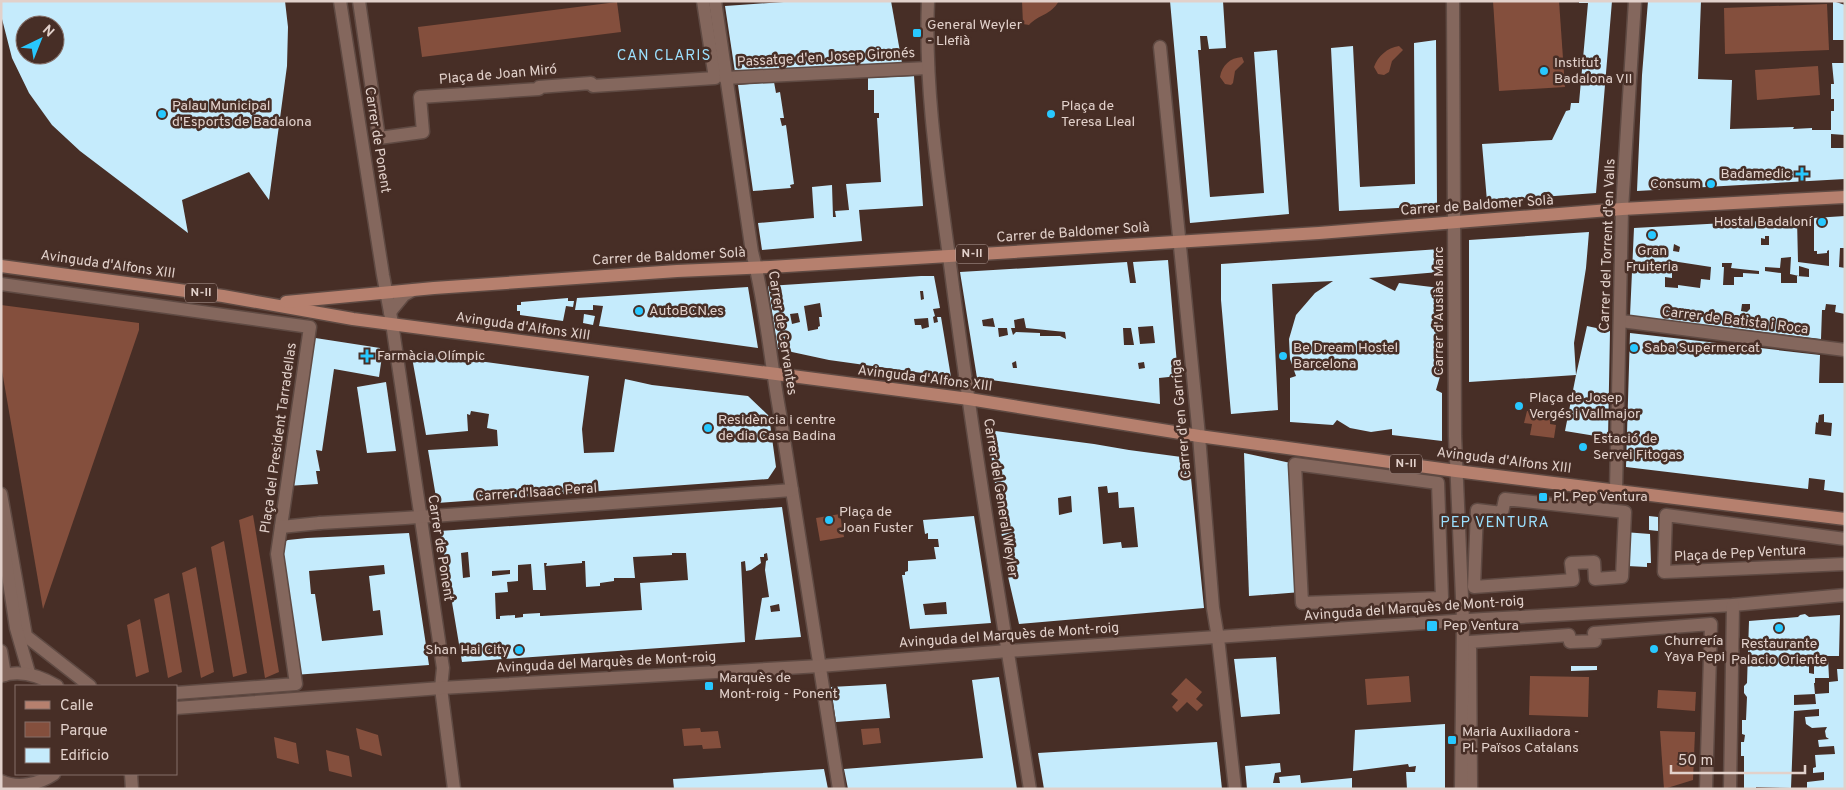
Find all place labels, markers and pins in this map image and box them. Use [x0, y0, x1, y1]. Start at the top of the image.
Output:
place label: General Weyler - Llefià [927, 17, 1023, 50]
marker: General Weyler - Llefià [911, 27, 923, 39]
place label: Institut Badalona VII [1554, 55, 1633, 88]
marker: Institut Badalona VII [1538, 65, 1550, 77]
place label: Palau Municipal d'Esports de Badalona [172, 98, 312, 131]
place label: Plaça de Teresa Lleal [1061, 98, 1135, 131]
marker: Palau Municipal d'Esports de Badalona [156, 108, 168, 120]
marker: Plaça de Teresa Lleal [1045, 108, 1057, 120]
place label: Badamedic [1720, 166, 1791, 183]
marker: Badamedic [1795, 167, 1809, 181]
place label: Consum [1650, 176, 1701, 193]
marker: Consum [1705, 178, 1717, 190]
place label: Hostal Badaloní [1714, 214, 1813, 231]
marker: Hostal Badaloní [1816, 216, 1828, 228]
marker: Gran Fruiteria [1646, 229, 1658, 241]
place label: Gran Fruiteria [1626, 243, 1678, 276]
place label: AutoBCN.es [649, 303, 724, 320]
marker: AutoBCN.es [633, 305, 645, 317]
place label: Be Dream Hostel Barcelona [1293, 340, 1398, 373]
place label: Saba Supermercat [1644, 340, 1760, 357]
marker: Saba Supermercat [1628, 342, 1640, 354]
place label: Farmàcia Olímpic [377, 348, 485, 365]
marker: Farmàcia Olímpic [361, 350, 373, 362]
marker: Be Dream Hostel Barcelona [1277, 350, 1289, 362]
place label: Plaça de Josep Vergés i Vallmajor [1529, 390, 1641, 423]
marker: Plaça de Josep Vergés i Vallmajor [1513, 400, 1525, 412]
place label: Residència i centre de dia Casa Badina [718, 412, 836, 445]
marker: Residència i centre de dia Casa Badina [702, 422, 714, 434]
place label: Estació de Servei Fitogas [1593, 431, 1682, 464]
marker: Estació de Servei Fitogas [1577, 441, 1589, 453]
place label: Pl. Pep Ventura [1553, 489, 1648, 506]
marker: Pl. Pep Ventura [1537, 491, 1549, 503]
place label: Plaça de Joan Fuster [839, 504, 914, 537]
marker: Plaça de Joan Fuster [823, 514, 835, 526]
place label: Pep Ventura [1443, 618, 1519, 635]
marker: Pep Ventura [1425, 619, 1439, 633]
marker: Restaurante Palacio Oriente [1773, 622, 1785, 634]
place label: Churrería Yaya Pepi [1664, 633, 1725, 666]
place label: Restaurante Palacio Oriente [1731, 636, 1827, 669]
place label: Shan Hai City [425, 642, 509, 659]
marker: Churrería Yaya Pepi [1648, 643, 1660, 655]
marker: Shan Hai City [513, 644, 525, 656]
place label: Marquès de Mont-roig - Ponent [719, 670, 838, 703]
marker: Marquès de Mont-roig - Ponent [703, 680, 715, 692]
place label: Maria Auxiliadora - Pl. Països Catalans [1462, 724, 1579, 757]
marker: Maria Auxiliadora - Pl. Països Catalans [1446, 734, 1458, 746]

